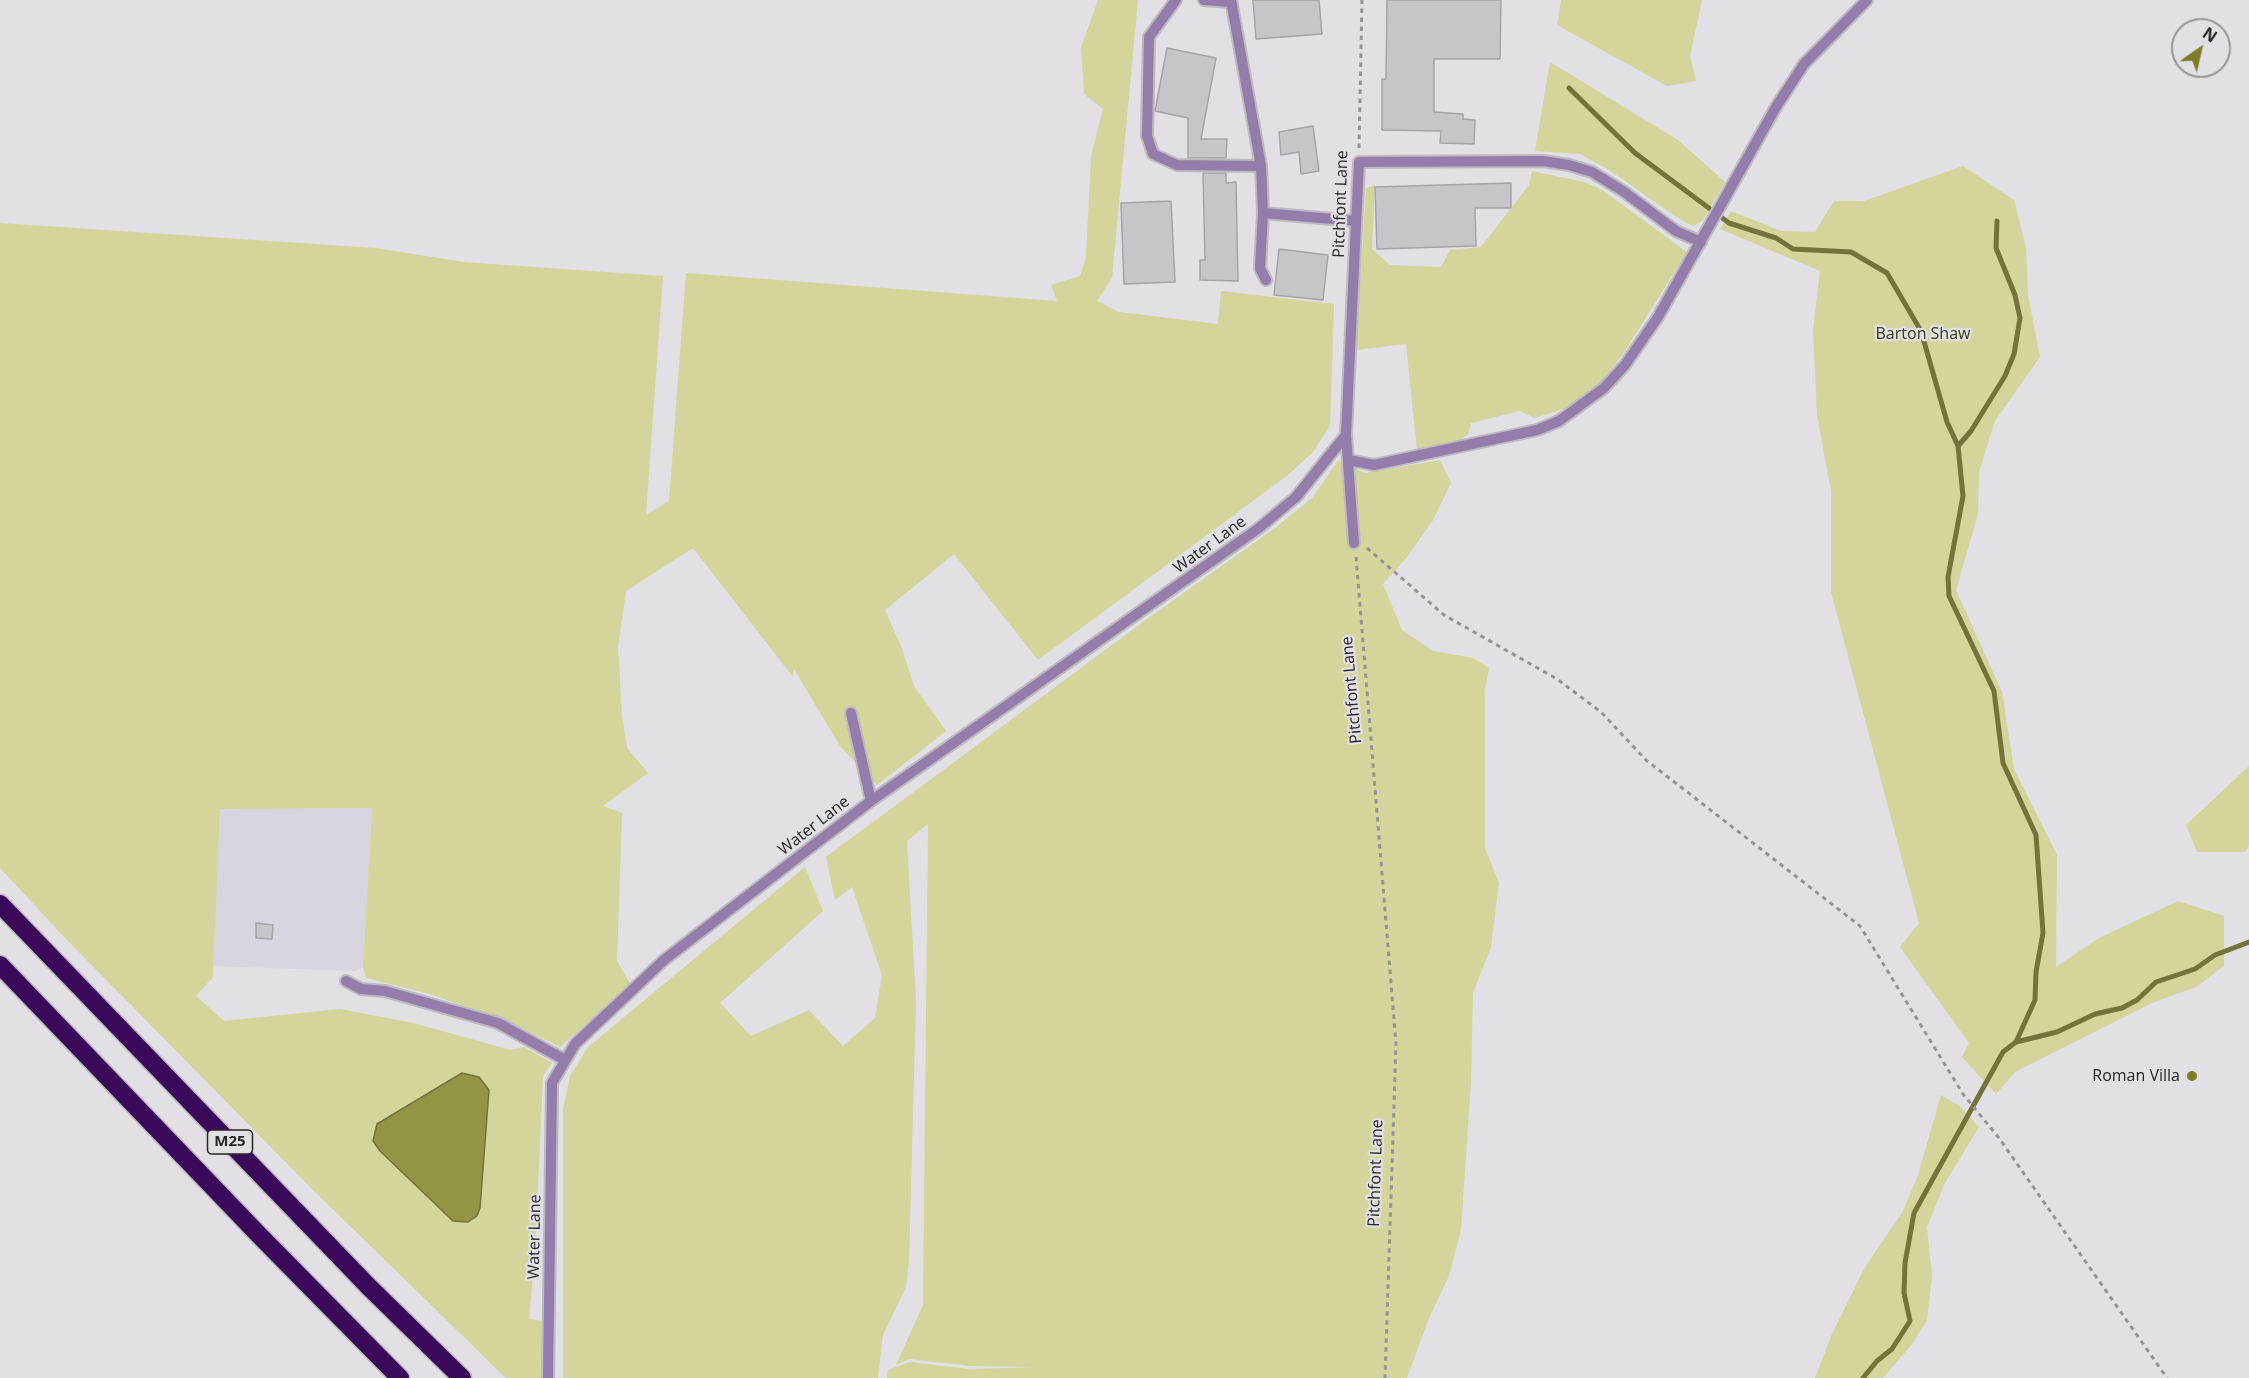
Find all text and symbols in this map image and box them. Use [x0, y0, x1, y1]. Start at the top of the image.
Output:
north arrow [2171, 18, 2231, 78]
text: N [2198, 22, 2221, 47]
street label: Pitchfont Lane [1330, 150, 1352, 258]
park label: Barton Shaw [1876, 324, 1970, 344]
street label: Water Lane [1170, 512, 1250, 578]
street label: Pitchfont Lane [1338, 636, 1366, 744]
street label: Water Lane [775, 792, 853, 860]
place label: Roman Villa [2092, 1066, 2180, 1086]
marker: Roman Villa [2185, 1069, 2199, 1083]
street label: Pitchfont Lane [1365, 1119, 1387, 1227]
road number: M25 [208, 1130, 252, 1154]
street label: Water Lane [525, 1194, 545, 1280]

